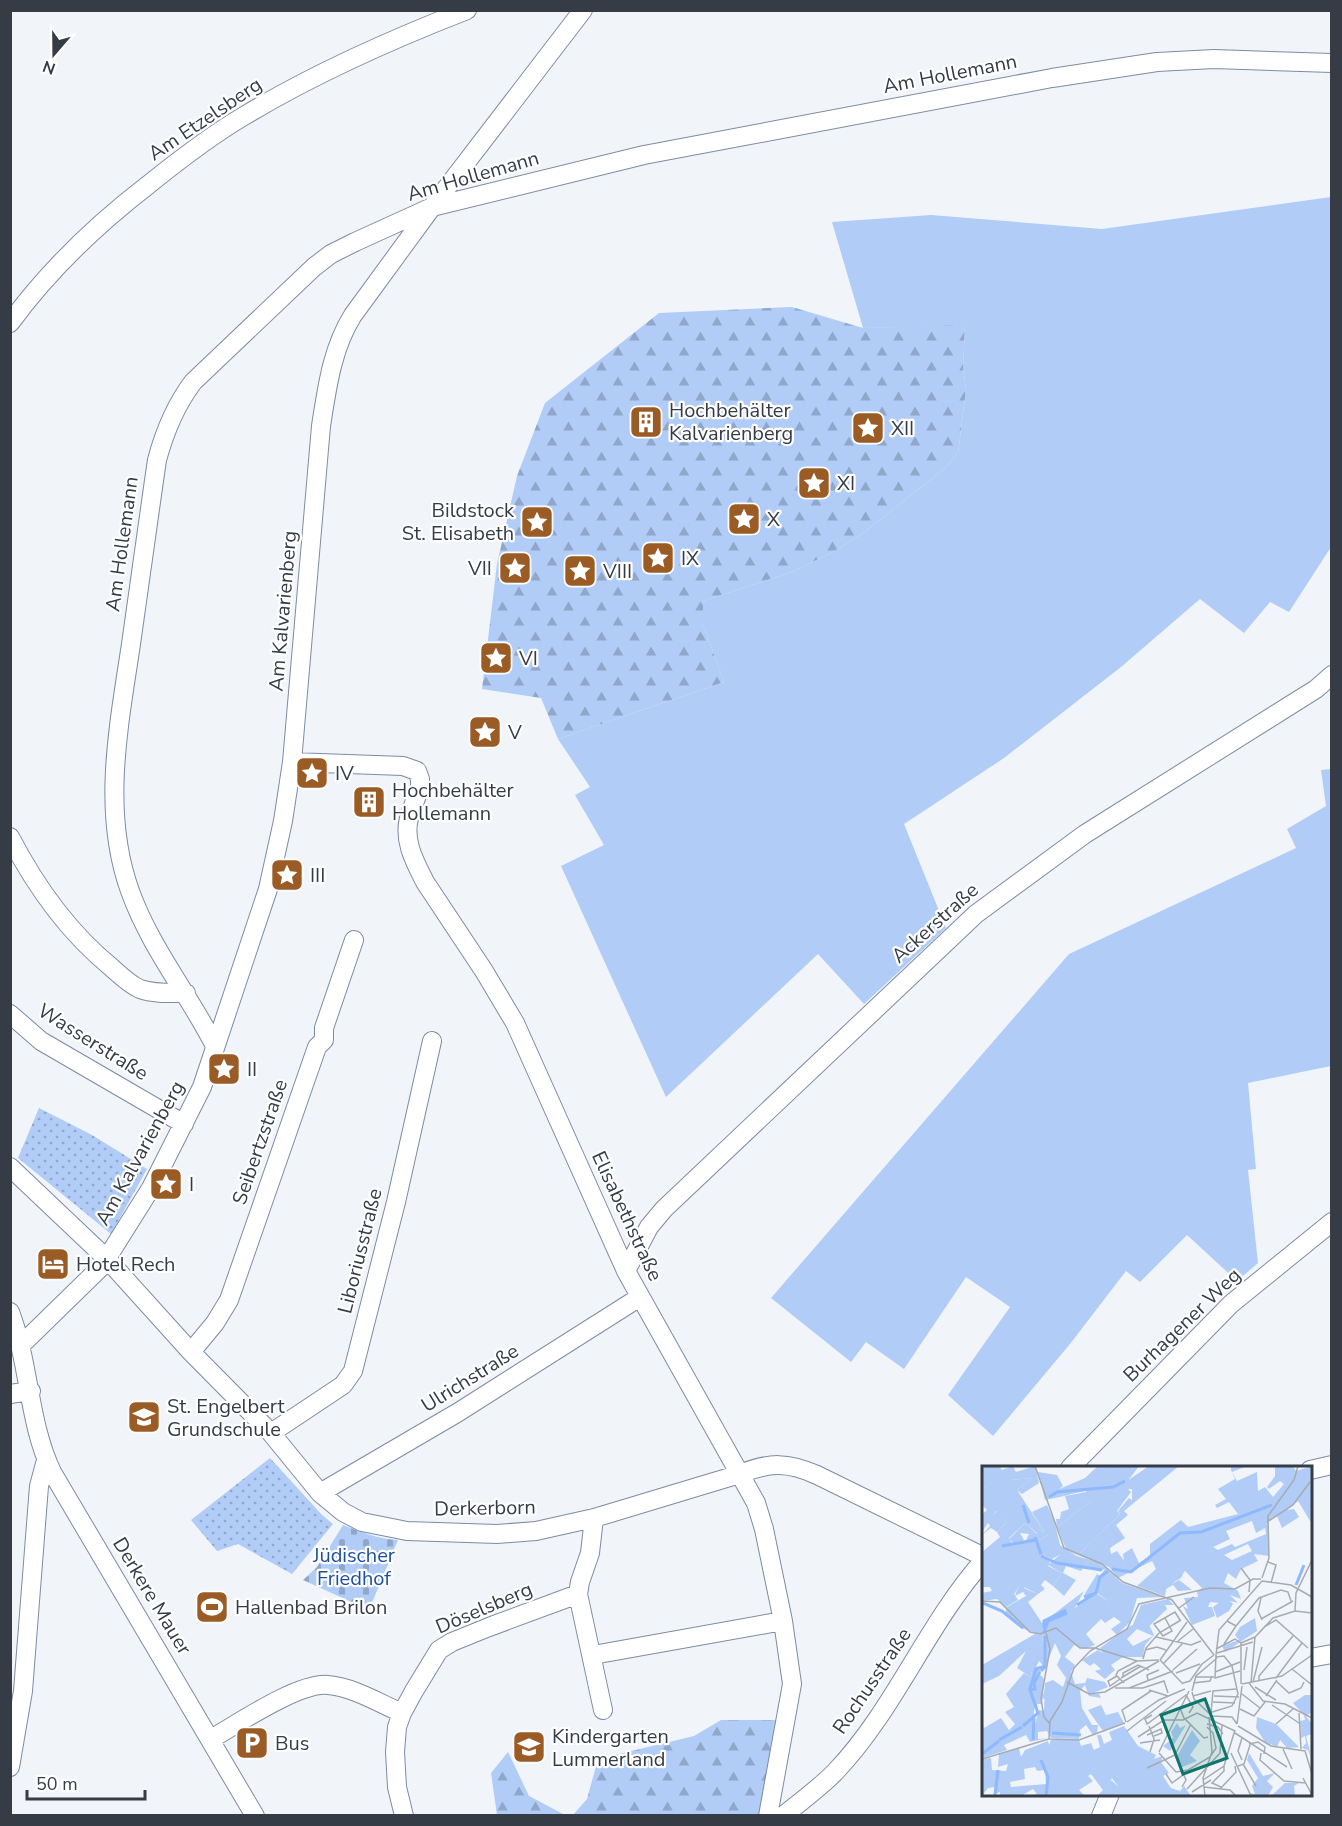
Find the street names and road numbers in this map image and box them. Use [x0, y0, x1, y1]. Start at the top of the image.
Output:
street label: Am Hollemann [881, 48, 1019, 100]
street label: Am Etzelsberg [143, 71, 267, 167]
street label: Am Hollemann [404, 144, 542, 208]
street label: Am Hollemann [99, 475, 145, 613]
street label: Am Kalvarienberg [263, 530, 303, 692]
street label: Ackerstraße [886, 877, 984, 969]
street label: Wasserstraße [33, 997, 153, 1087]
street label: Am Kalvarienberg [89, 1076, 191, 1230]
street label: Seibertzstraße [226, 1076, 294, 1208]
street label: Elisabethstraße [585, 1147, 669, 1285]
street label: Liboriusstraße [331, 1186, 389, 1316]
street label: Burhagener Weg [1117, 1262, 1247, 1388]
street label: Ulrichstraße [416, 1337, 524, 1419]
street label: Derkerborn [434, 1494, 536, 1522]
street label: Derkere Mauer [106, 1532, 198, 1660]
street label: Döselsberg [431, 1576, 537, 1640]
street label: Rochusstraße [826, 1623, 918, 1739]

